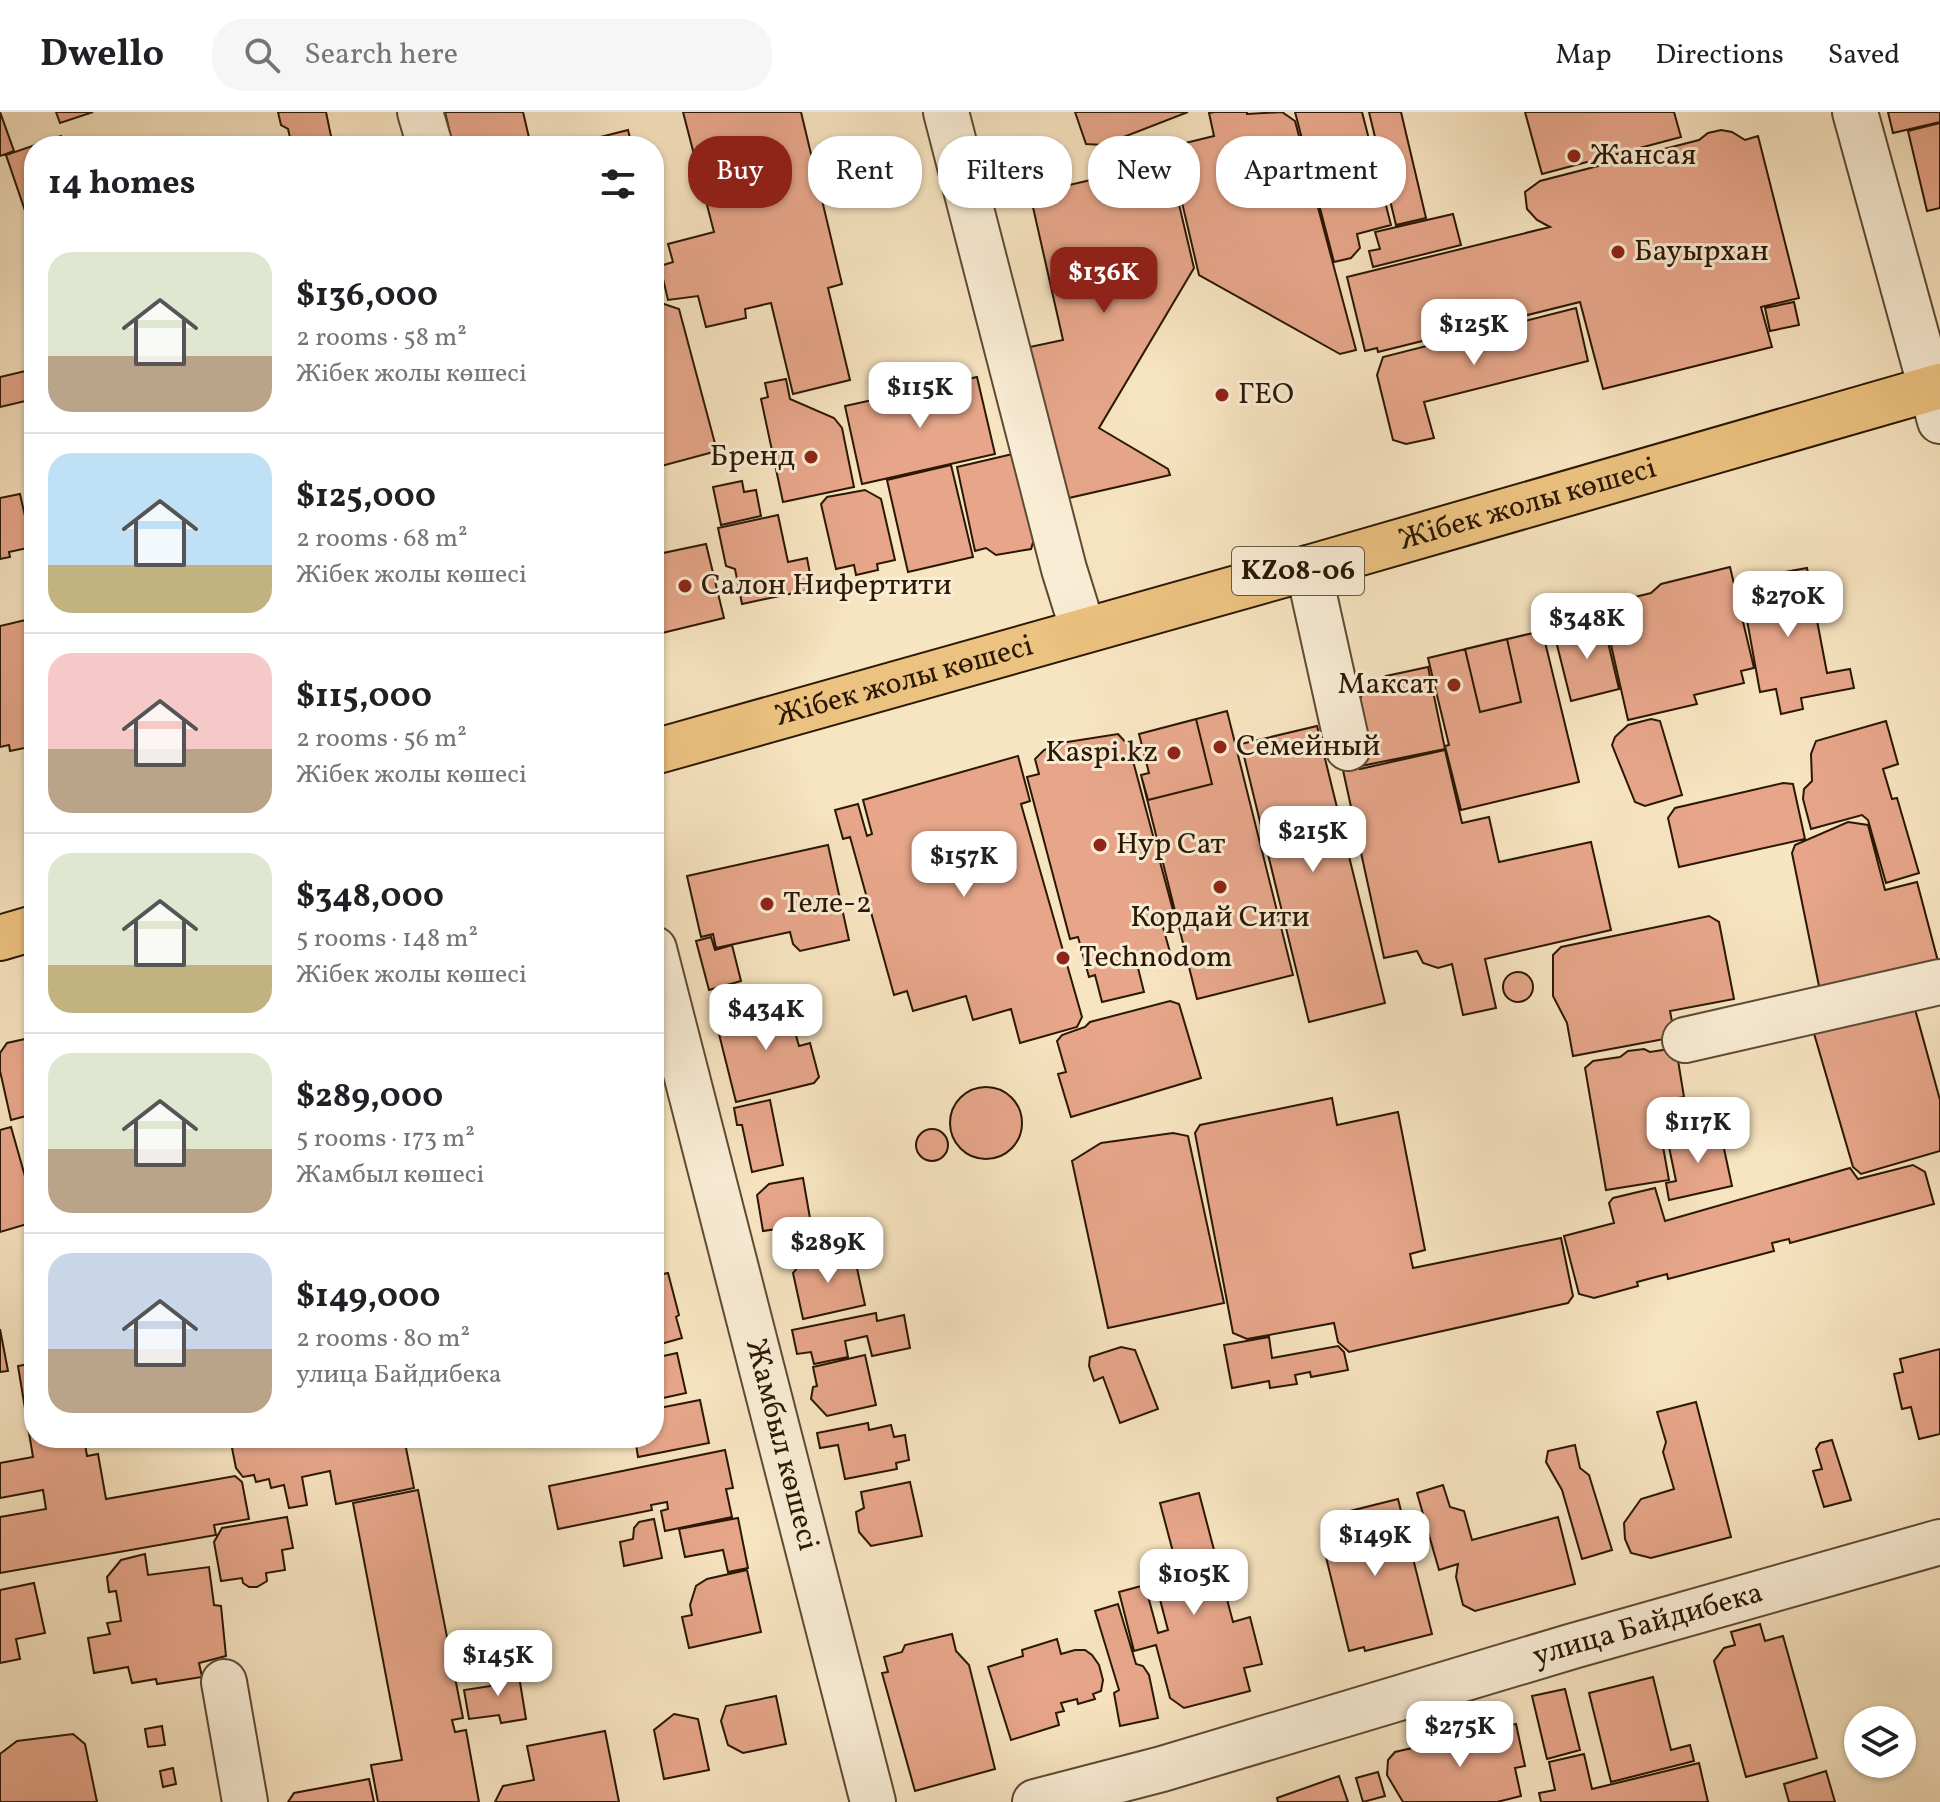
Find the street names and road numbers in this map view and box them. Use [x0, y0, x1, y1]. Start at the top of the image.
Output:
street label: Жібек жолы көшесі [1394, 448, 1661, 562]
road number: KZ08-06 [1232, 547, 1364, 595]
street label: Жібек жолы көшесі [770, 625, 1038, 738]
street label: Жамбыл көшесі [734, 1334, 829, 1555]
street label: улица Байдибека [1528, 1572, 1768, 1678]

